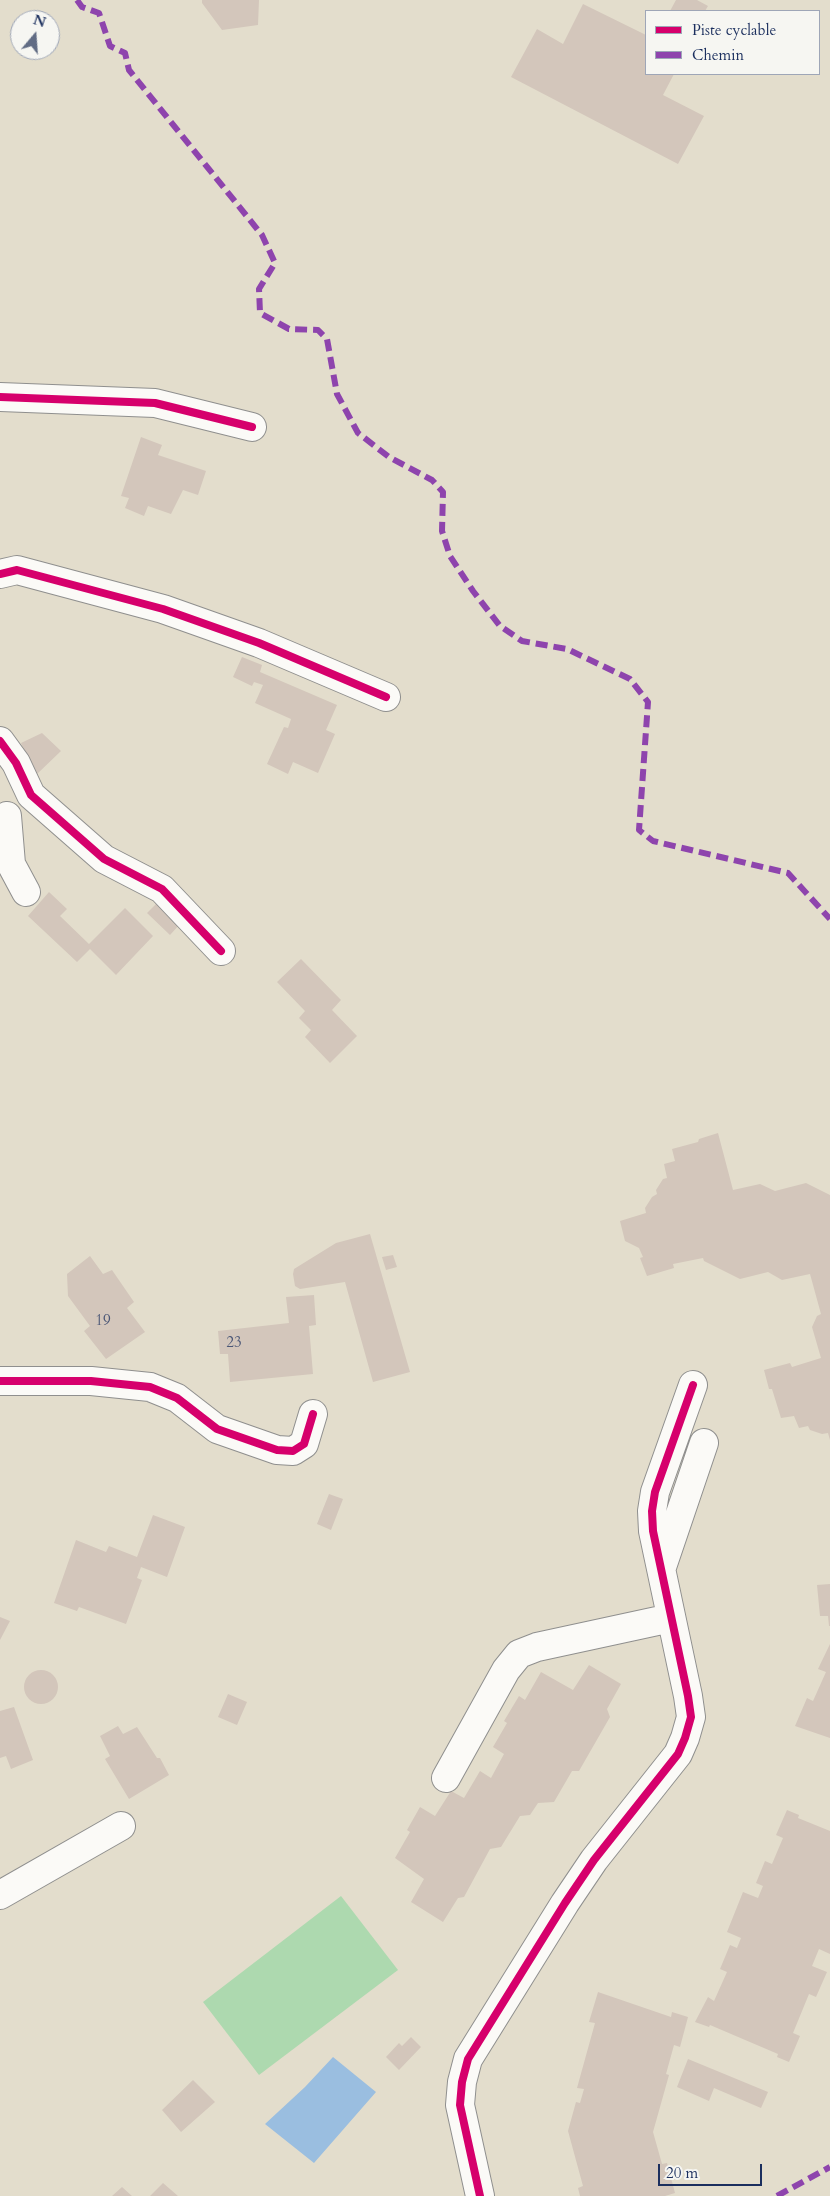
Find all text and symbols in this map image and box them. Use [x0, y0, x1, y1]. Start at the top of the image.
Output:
north arrow [10, 10, 60, 60]
text: N [31, 10, 48, 32]
legend [645, 10, 820, 75]
text: Piste cyclable [692, 20, 776, 40]
text: Chemin [692, 45, 744, 65]
house number: 19 [95, 1313, 111, 1331]
house number: 23 [226, 1335, 242, 1353]
scale bar [660, 2154, 764, 2186]
text: 20 m [666, 2163, 698, 2183]

